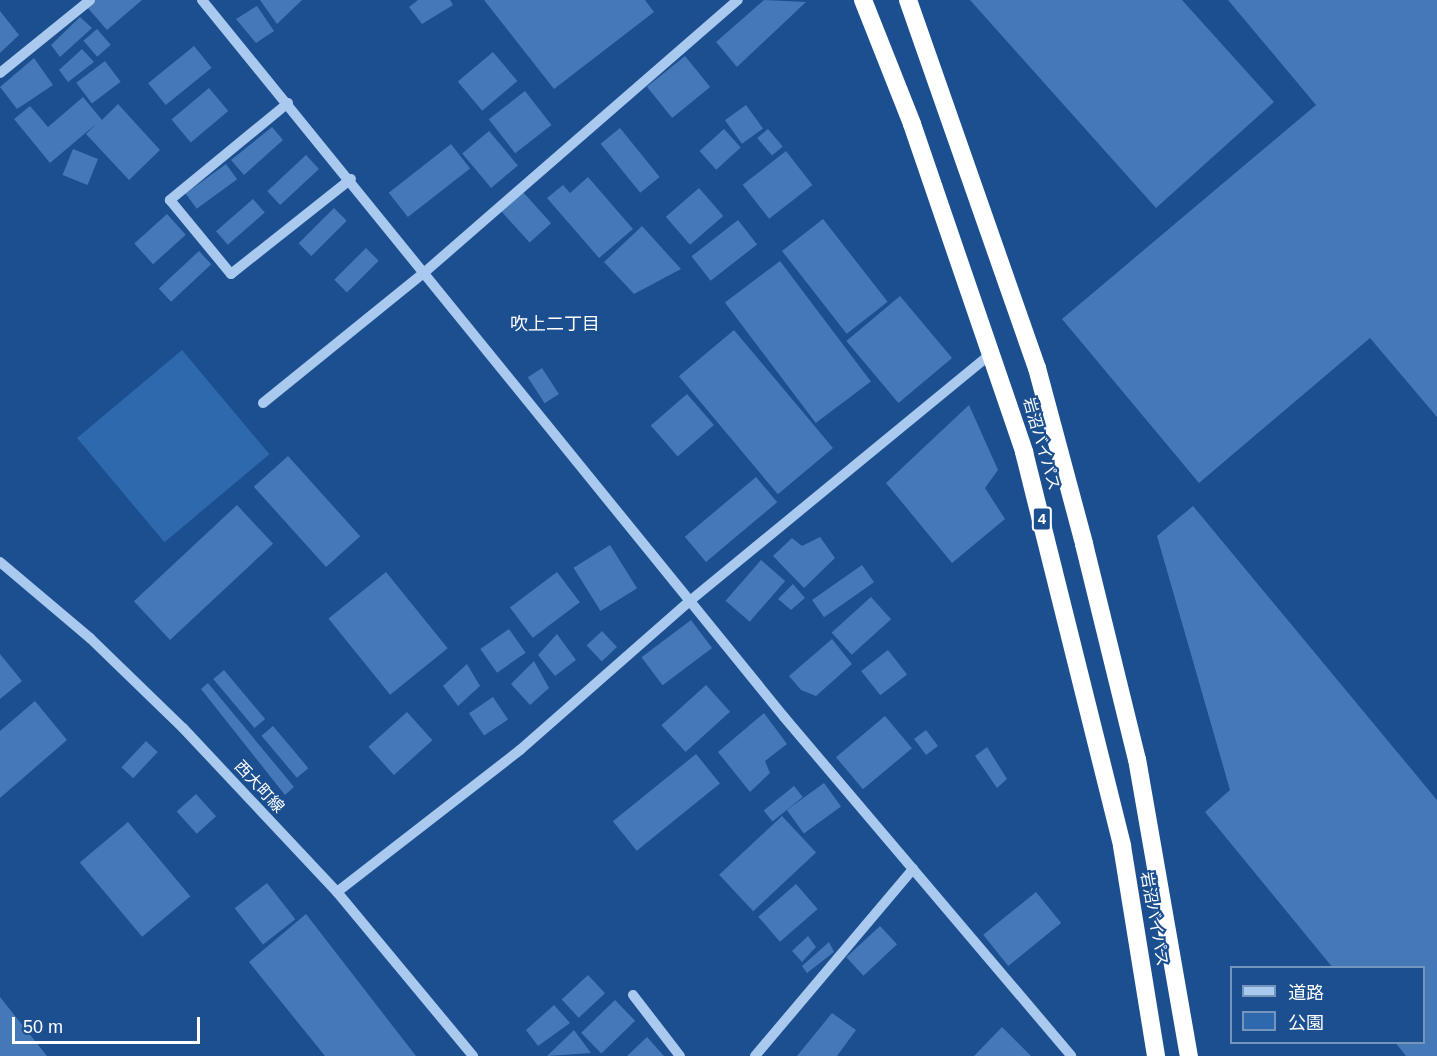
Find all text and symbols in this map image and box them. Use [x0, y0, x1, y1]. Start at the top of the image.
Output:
district label: 吹上二丁目 [510, 313, 600, 335]
street label: 岩沼バイパス [1019, 395, 1063, 493]
road number: 4 [1032, 507, 1052, 531]
street label: 西大町線 [230, 757, 288, 817]
street label: 岩沼バイパス [1136, 870, 1172, 968]
legend [1230, 966, 1425, 1044]
text: 道路 [1288, 983, 1324, 1003]
scale bar [15, 1005, 202, 1043]
text: 公園 [1288, 1013, 1324, 1033]
text: 50 m [23, 1017, 63, 1037]

